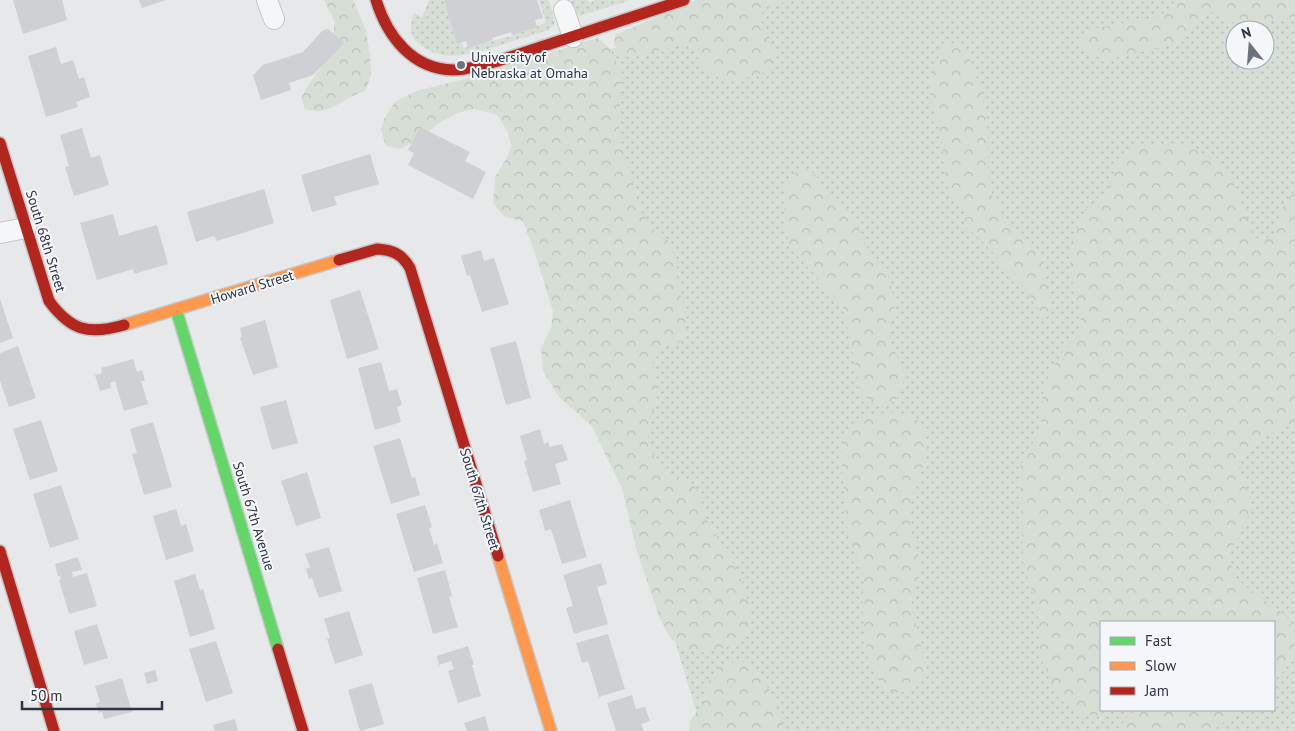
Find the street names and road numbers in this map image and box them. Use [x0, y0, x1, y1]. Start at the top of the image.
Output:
street label: South 68th Street [22, 188, 70, 294]
street label: Howard Street [208, 266, 296, 308]
street label: South 67th Street [456, 446, 504, 552]
street label: South 67th Avenue [229, 459, 279, 573]

